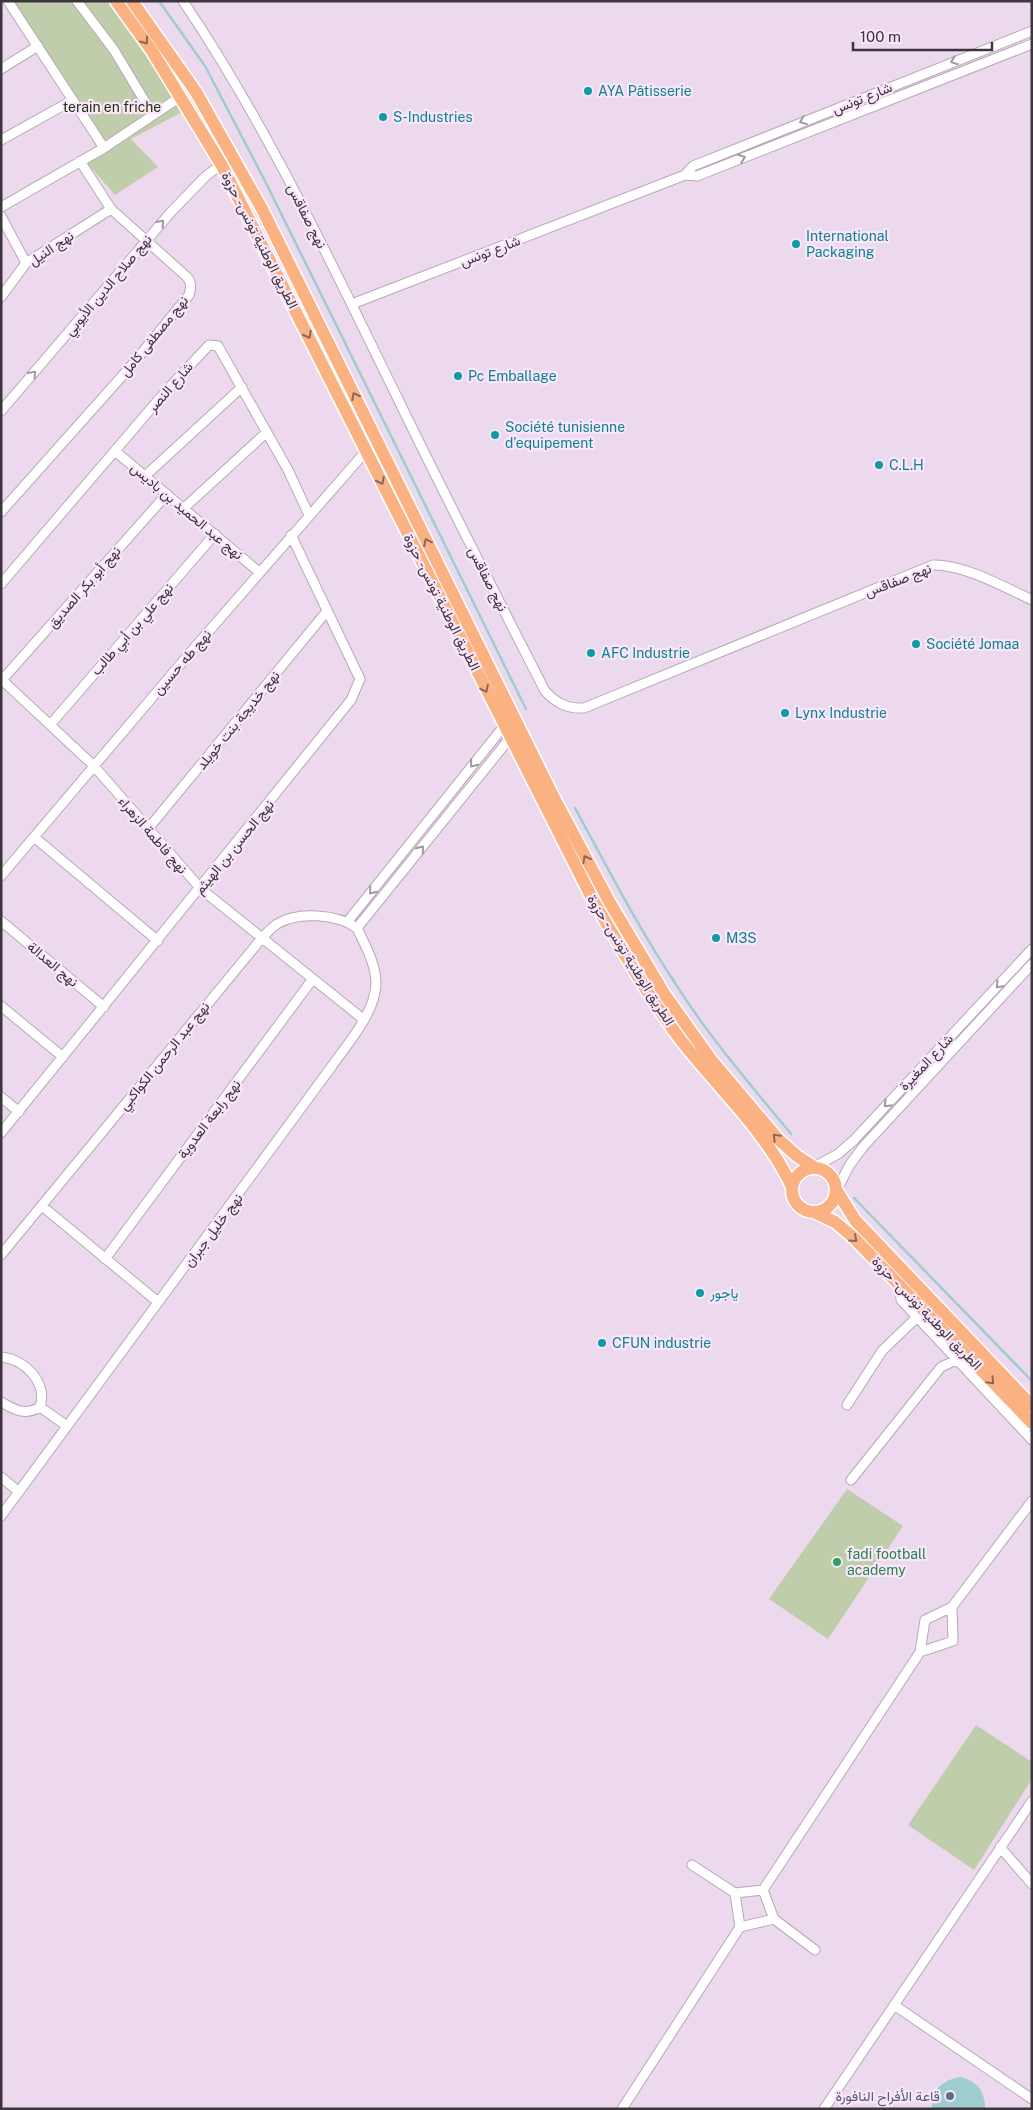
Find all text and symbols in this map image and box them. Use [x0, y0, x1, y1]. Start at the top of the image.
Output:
scale bar [853, 20, 992, 52]
text: 100 m [860, 28, 901, 45]
one-way arrow [139, 35, 148, 45]
one-way arrow [950, 55, 959, 66]
street label: شارع تونس [830, 79, 896, 120]
place label: AYA Pâtisserie [598, 83, 692, 99]
marker: AYA Pâtisserie [582, 85, 594, 97]
park label: terain en friche [63, 99, 161, 115]
place label: S-Industries [393, 109, 473, 125]
marker: S-Industries [377, 111, 389, 123]
one-way arrow [799, 115, 808, 125]
one-way arrow [737, 154, 746, 165]
street label: الطريق الوطنية تونس - حزوة [218, 169, 301, 311]
street label: نهج صفاقس [281, 181, 330, 252]
one-way arrow [155, 220, 164, 229]
street label: نهج النيل [25, 227, 78, 271]
place label: International Packaging [806, 228, 889, 260]
street label: نهج صلاح الدين الأيوبي [61, 231, 158, 341]
street label: شارع تونس [458, 232, 524, 273]
marker: International Packaging [790, 238, 802, 250]
street label: نهج مصطفى كامل [117, 292, 194, 381]
one-way arrow [302, 330, 312, 339]
street label: شارع النصر [143, 359, 198, 418]
place label: Pc Emballage [468, 368, 557, 384]
marker: Pc Emballage [452, 370, 464, 382]
one-way arrow [27, 371, 36, 380]
one-way arrow [351, 392, 361, 401]
place label: Société tunisienne d'equipement [505, 419, 625, 451]
marker: Société tunisienne d'equipement [489, 429, 501, 441]
place label: C.L.H [889, 457, 924, 473]
street label: نهج عبد الحميد بن باديس [126, 459, 246, 565]
marker: C.L.H [873, 459, 885, 471]
one-way arrow [375, 476, 385, 485]
street label: الطريق الوطنية تونس - حزوة [400, 531, 483, 673]
one-way arrow [423, 538, 433, 547]
street label: نهج أبو بكر الصديق [44, 543, 126, 633]
street label: نهج صفاقس [462, 544, 511, 615]
street label: نهج صفاقس [862, 560, 935, 603]
street label: نهج علي بن أبي طالب [88, 580, 179, 681]
street label: نهج طه حسين [150, 626, 217, 700]
place label: Société Jomaa [926, 636, 1019, 652]
marker: Société Jomaa [910, 638, 922, 650]
place label: AFC Industrie [601, 645, 690, 661]
marker: AFC Industrie [585, 647, 597, 659]
street label: نهج خديجة بنت خويلد [193, 667, 285, 775]
one-way arrow [479, 683, 489, 692]
place label: Lynx Industrie [795, 705, 887, 721]
marker: Lynx Industrie [779, 707, 791, 719]
one-way arrow [470, 759, 479, 768]
street label: نهج فاطمة الزهراء [113, 793, 191, 879]
street label: نهج الحسن بن الهيثم [191, 797, 279, 899]
one-way arrow [415, 846, 423, 855]
one-way arrow [582, 856, 592, 865]
one-way arrow [369, 885, 377, 894]
street label: الطريق الوطنية تونس - حزوة [583, 892, 678, 1029]
place label: M3S [726, 930, 757, 946]
marker: M3S [710, 932, 722, 944]
street label: نهج العدالة [22, 938, 82, 992]
one-way arrow [996, 979, 1005, 988]
street label: نهج عبد الرحمن الكواكبي [115, 999, 216, 1116]
street label: شارع المغيرة [896, 1030, 958, 1096]
street label: نهج رابعة العدوية [174, 1076, 246, 1163]
one-way arrow [884, 1098, 893, 1107]
one-way arrow [773, 1133, 782, 1142]
street label: نهج خليل جبران [180, 1190, 248, 1272]
one-way arrow [849, 1233, 858, 1242]
street label: الطريق الوطنية تونس - حزوة [868, 1253, 985, 1374]
place label: ياجور [709, 1285, 738, 1302]
marker: ياجور [694, 1287, 706, 1299]
place label: CFUN industrie [612, 1335, 711, 1351]
marker: CFUN industrie [596, 1337, 608, 1349]
one-way arrow [986, 1375, 995, 1384]
place label: fadi football academy [847, 1546, 926, 1578]
marker: fadi football academy [831, 1556, 843, 1568]
place label: قاعة الأفراح النافورة [835, 2088, 940, 2107]
marker: قاعة الأفراح النافورة [944, 2090, 956, 2102]

